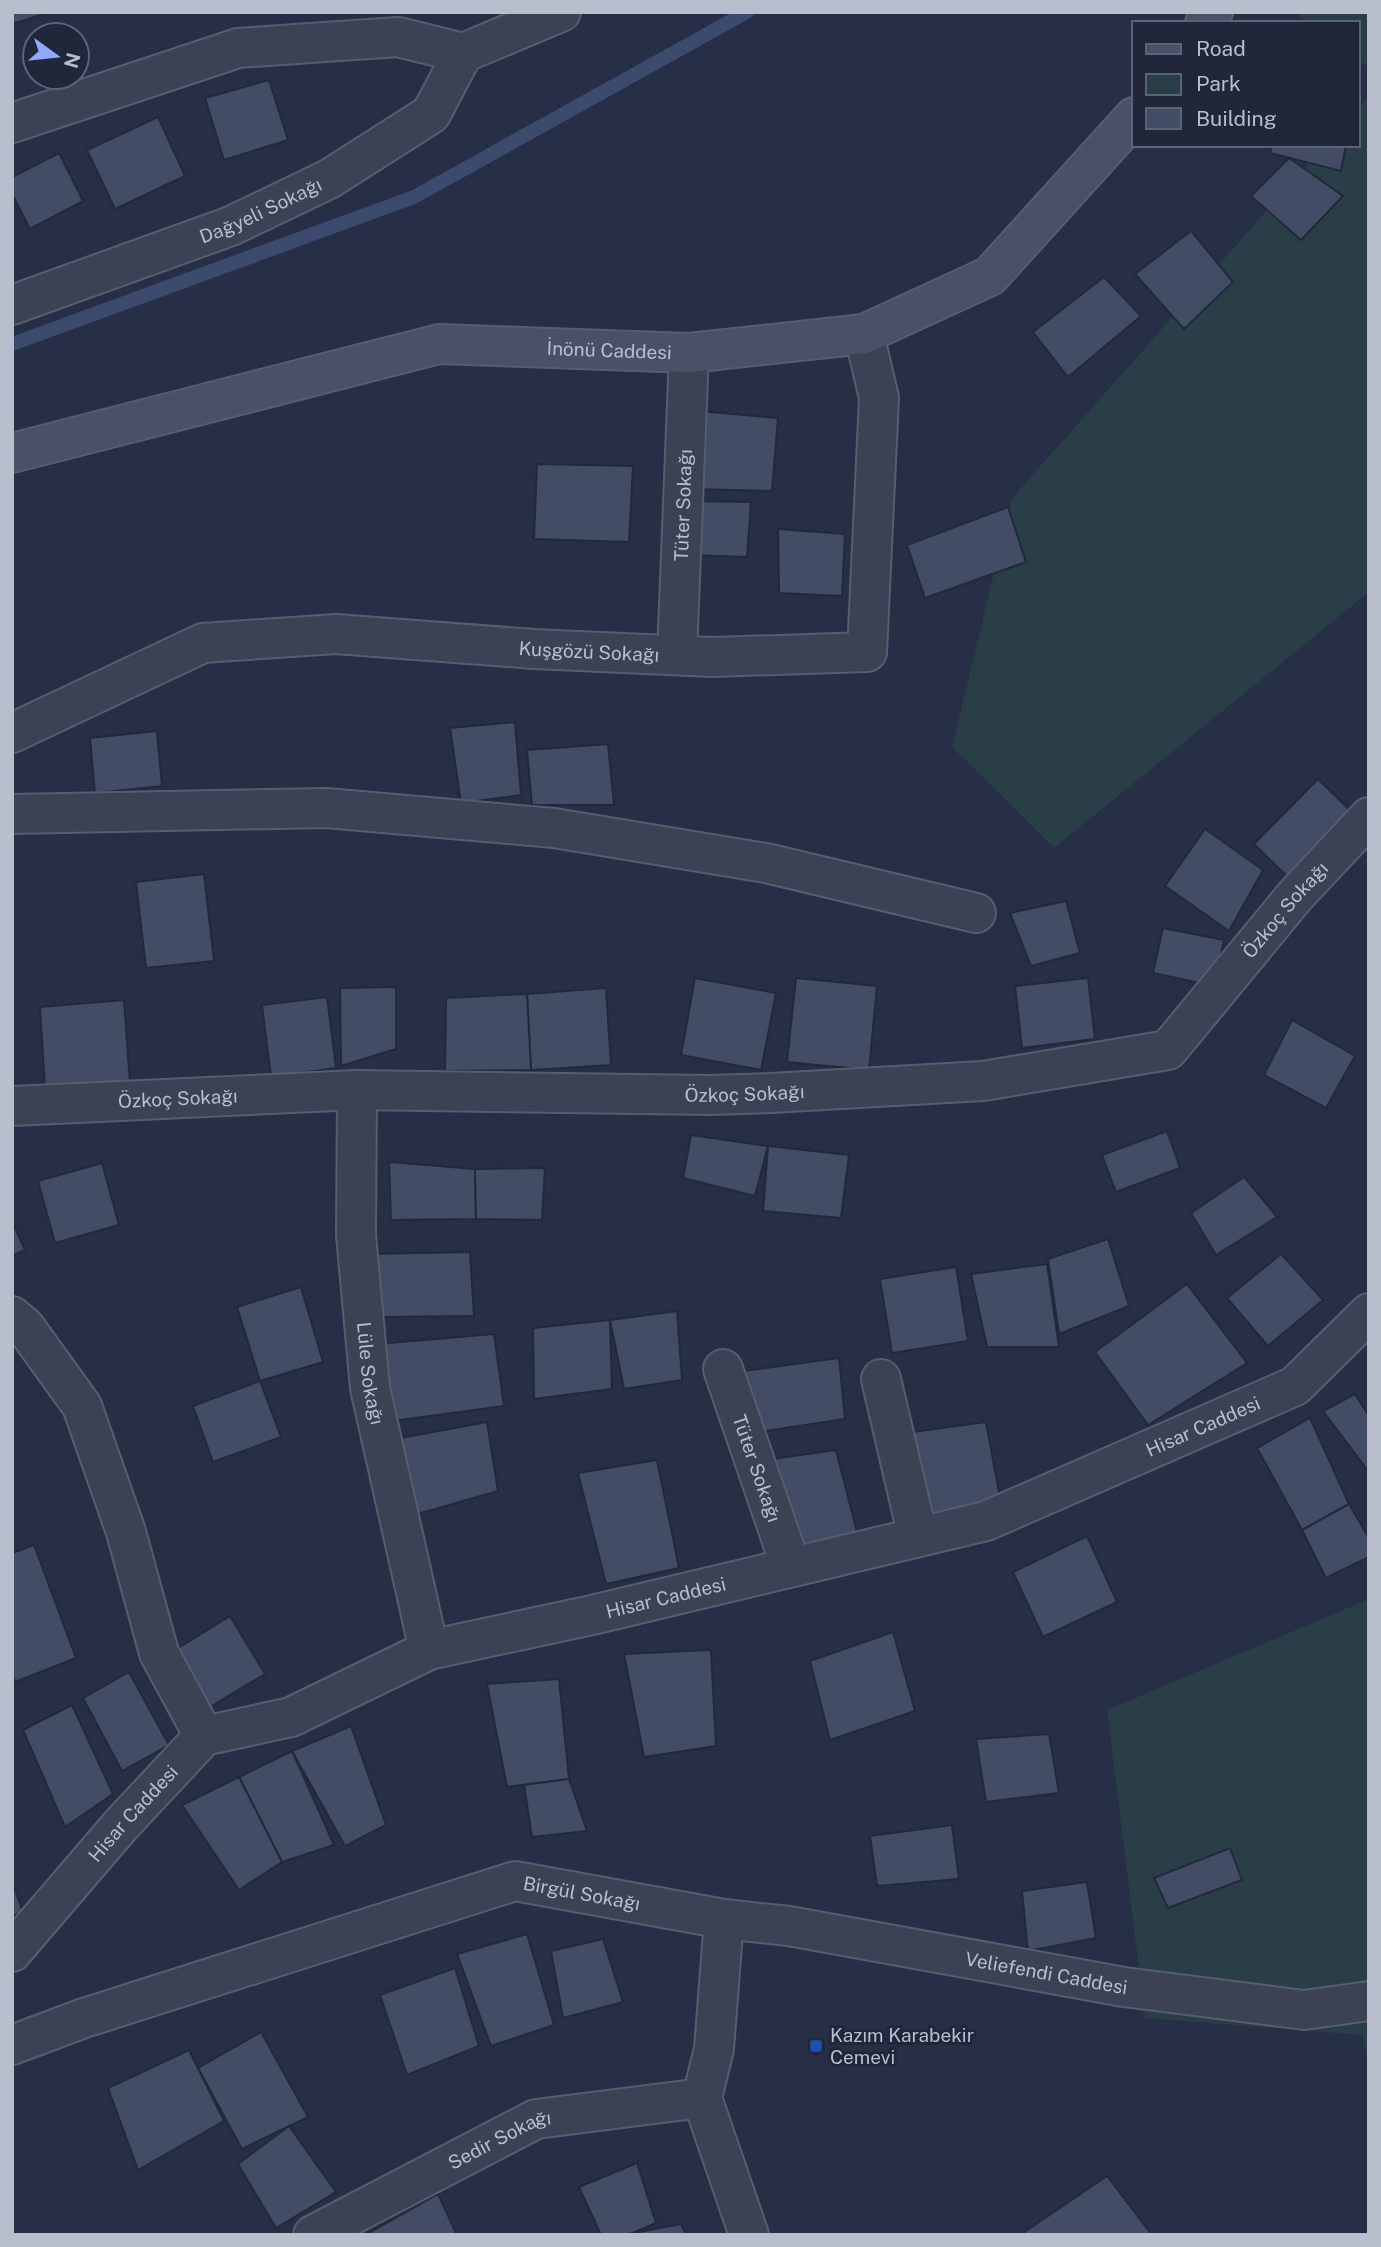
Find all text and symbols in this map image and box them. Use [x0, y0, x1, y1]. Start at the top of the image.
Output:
north arrow [21, 21, 91, 91]
legend [1132, 21, 1360, 147]
text: Road [1196, 36, 1246, 61]
text: N [60, 50, 85, 70]
text: Park [1196, 71, 1241, 96]
text: Building [1196, 106, 1277, 131]
street label: Dağyeli Sokağı [196, 173, 325, 248]
street label: İnönü Caddesi [546, 337, 672, 363]
street label: Tüter Sokağı [670, 449, 696, 562]
street label: Kuşgözü Sokağı [518, 637, 660, 666]
street label: Özkoç Sokağı [1238, 857, 1332, 962]
street label: Özkoç Sokağı [685, 1080, 805, 1106]
street label: Özkoç Sokağı [117, 1085, 238, 1112]
street label: Lüle Sokağı [353, 1321, 389, 1427]
street label: Hisar Caddesi [1142, 1392, 1264, 1461]
street label: Tüter Sokağı [728, 1412, 786, 1525]
street label: Hisar Caddesi [603, 1572, 728, 1622]
street label: Hisar Caddesi [83, 1760, 182, 1866]
street label: Birgül Sokağı [521, 1872, 642, 1915]
street label: Veliefendi Caddesi [963, 1947, 1129, 1998]
place label: Kazım Karabekir Cemevi [830, 2024, 974, 2068]
marker: Kazım Karabekir Cemevi [808, 2038, 824, 2054]
street label: Sedir Sokağı [444, 2106, 552, 2174]

